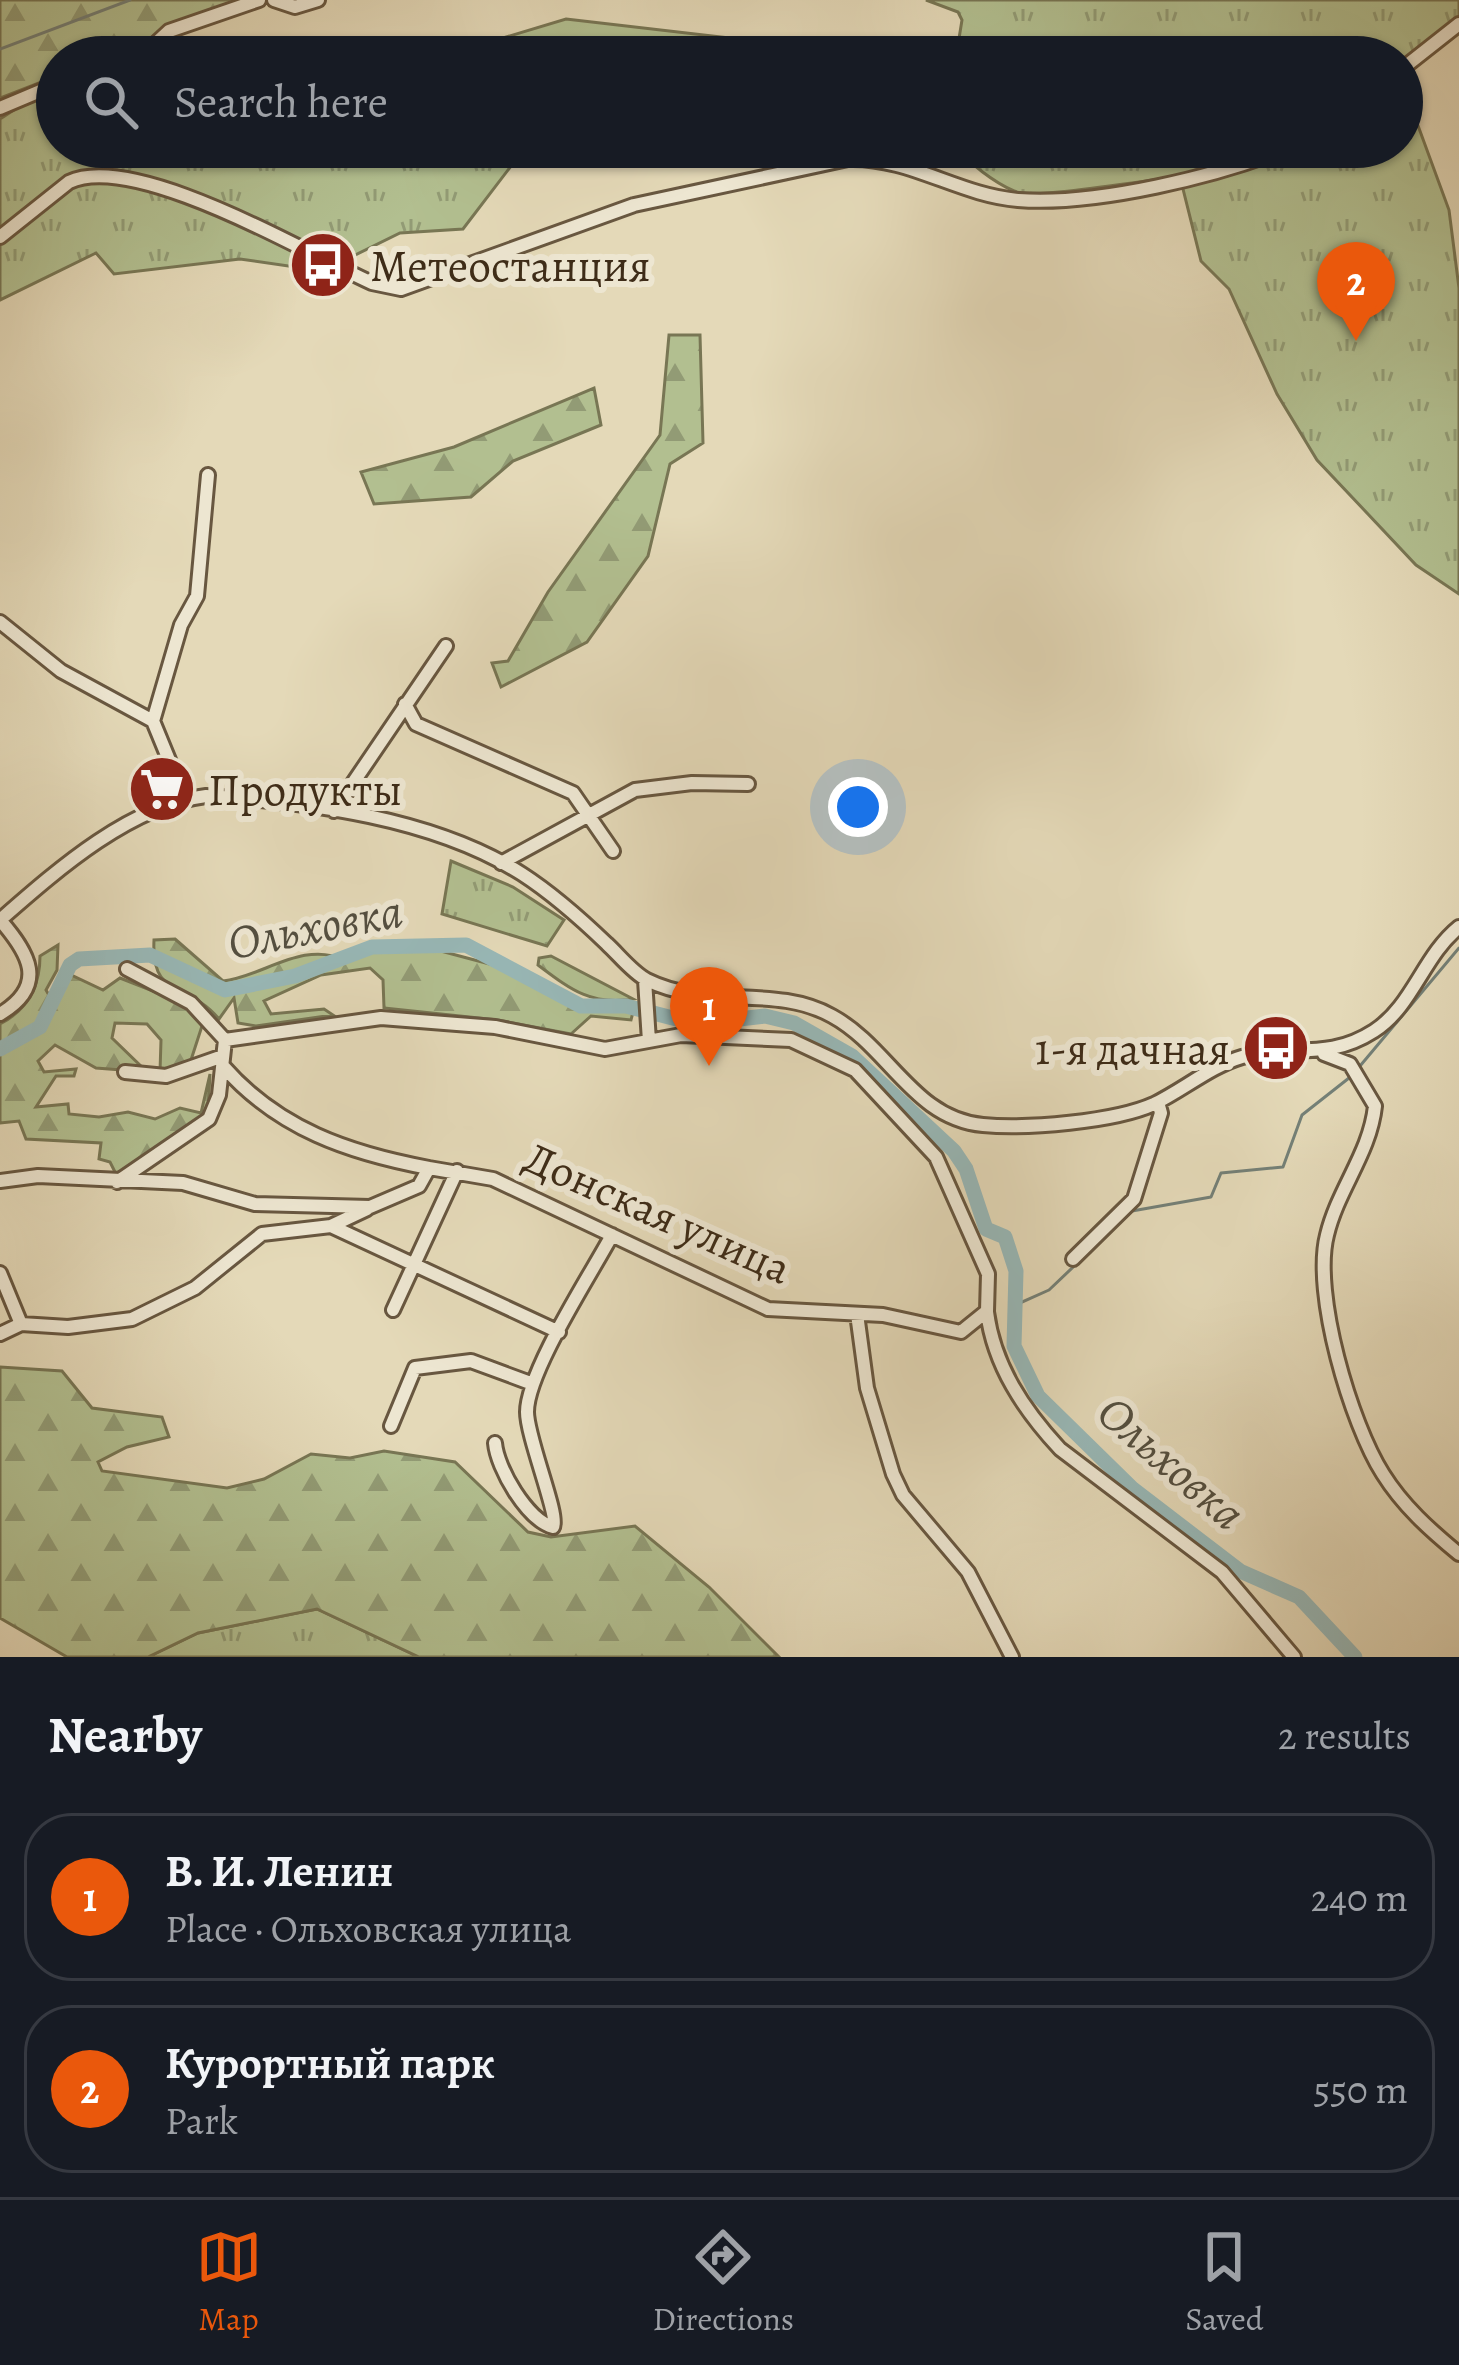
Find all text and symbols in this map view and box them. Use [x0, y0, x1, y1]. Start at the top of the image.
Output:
search box [36, 36, 1423, 168]
icon: search [78, 69, 144, 135]
text: Search here [174, 71, 388, 133]
bus stop icon: Метеостанция [288, 230, 358, 300]
place label: Метеостанция [370, 235, 651, 297]
pin: 2 [1317, 242, 1395, 341]
supermarket icon: Продукты [127, 754, 197, 824]
place label: Продукты [208, 759, 402, 821]
your location [828, 777, 888, 837]
water label: Ольховка [222, 878, 408, 976]
pin: 1 [670, 967, 748, 1066]
bus stop icon: 1-я дачная [1241, 1013, 1311, 1083]
place label: 1-я дачная [1035, 1018, 1230, 1080]
street label: Донская улица [514, 1126, 801, 1299]
water label: Ольховка [1083, 1380, 1260, 1546]
text: Nearby [48, 1700, 202, 1770]
text: 2 results [1278, 1709, 1411, 1762]
text: В. И. Ленин [165, 1840, 393, 1902]
text: 1 [83, 1871, 97, 1924]
text: 240 m [1311, 1871, 1408, 1924]
text: Place · Ольховская улица [165, 1902, 571, 1955]
text: Курортный парк [165, 2032, 495, 2094]
text: 2 [81, 2063, 99, 2116]
text: 550 m [1314, 2063, 1408, 2116]
text: Park [165, 2094, 238, 2147]
tab: Map [196, 2224, 262, 2341]
tab: Directions [653, 2224, 794, 2341]
tab: Saved [1185, 2224, 1263, 2341]

